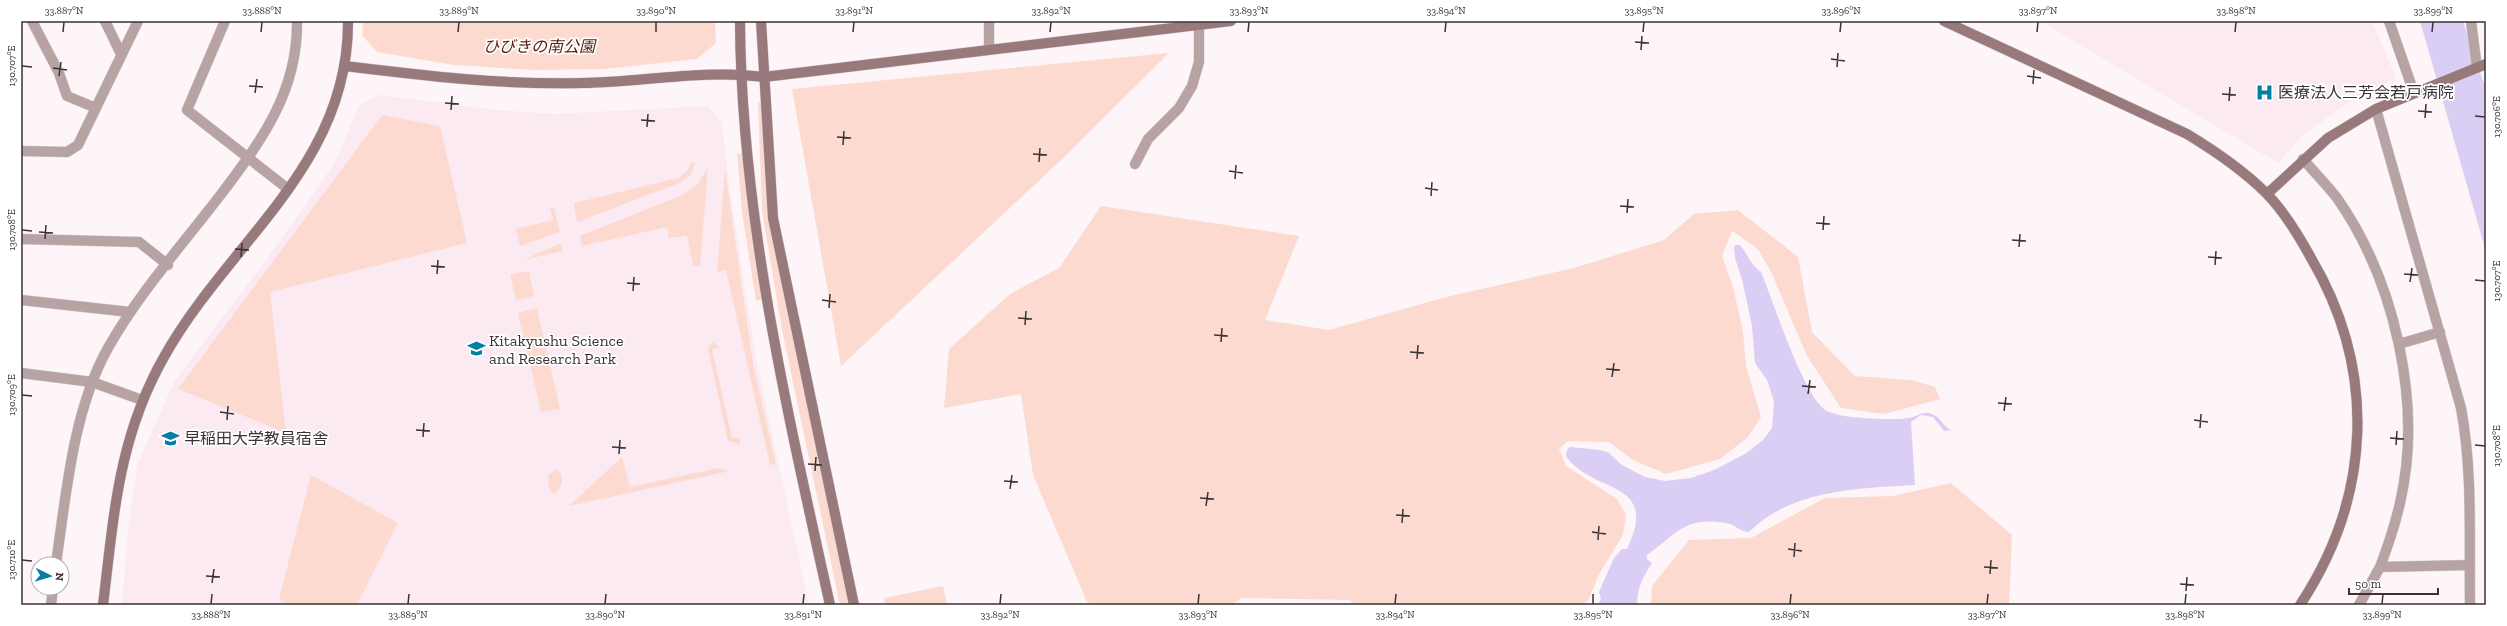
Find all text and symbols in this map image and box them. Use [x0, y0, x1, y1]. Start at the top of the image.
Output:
text: 33.887°N [45, 5, 84, 17]
text: 33.888°N [242, 5, 282, 17]
text: 33.889°N [439, 5, 479, 17]
text: 33.890°N [636, 5, 676, 17]
text: 33.891°N [835, 5, 873, 17]
text: 33.892°N [1031, 5, 1071, 17]
text: 33.893°N [1230, 5, 1269, 17]
text: 33.894°N [1426, 5, 1466, 17]
text: 33.895°N [1624, 5, 1664, 17]
text: 33.896°N [1821, 5, 1861, 17]
text: 33.897°N [2019, 5, 2058, 17]
text: 33.898°N [2216, 5, 2256, 17]
text: 33.899°N [2413, 5, 2453, 17]
park label: ひびきの南公園 [483, 37, 597, 56]
text: 130.707°E [6, 45, 18, 87]
hospital icon: 医療法人三芳会若戸病院 [2255, 82, 2275, 102]
place label: 医療法人三芳会若戸病院 [2278, 83, 2454, 102]
text: 130.706°E [2491, 96, 2503, 138]
text: 130.708°E [6, 209, 18, 251]
text: 130.707°E [2491, 260, 2503, 302]
place label: Kitakyushu Science and Research Park [489, 331, 623, 368]
school or university icon: Kitakyushu Science and Research Park [466, 339, 486, 359]
text: 130.709°E [6, 374, 18, 416]
text: 130.708°E [2491, 425, 2503, 467]
school or university icon: 早稲田大学教員宿舎 [161, 428, 181, 448]
place label: 早稲田大学教員宿舎 [184, 429, 328, 448]
text: 130.710°E [6, 540, 18, 580]
north arrow [30, 556, 70, 596]
scale bar [2349, 570, 2438, 596]
text: N [53, 572, 66, 582]
text: 50 m [2355, 577, 2382, 591]
text: 33.888°N [191, 609, 231, 621]
text: 33.889°N [388, 609, 428, 621]
text: 33.890°N [585, 609, 625, 621]
text: 33.891°N [784, 609, 822, 621]
text: 33.892°N [980, 609, 1020, 621]
text: 33.893°N [1179, 609, 1218, 621]
text: 33.894°N [1375, 609, 1415, 621]
text: 33.895°N [1573, 609, 1613, 621]
text: 33.896°N [1770, 609, 1810, 621]
text: 33.897°N [1968, 609, 2007, 621]
text: 33.898°N [2165, 609, 2205, 621]
text: 33.899°N [2362, 609, 2402, 621]

